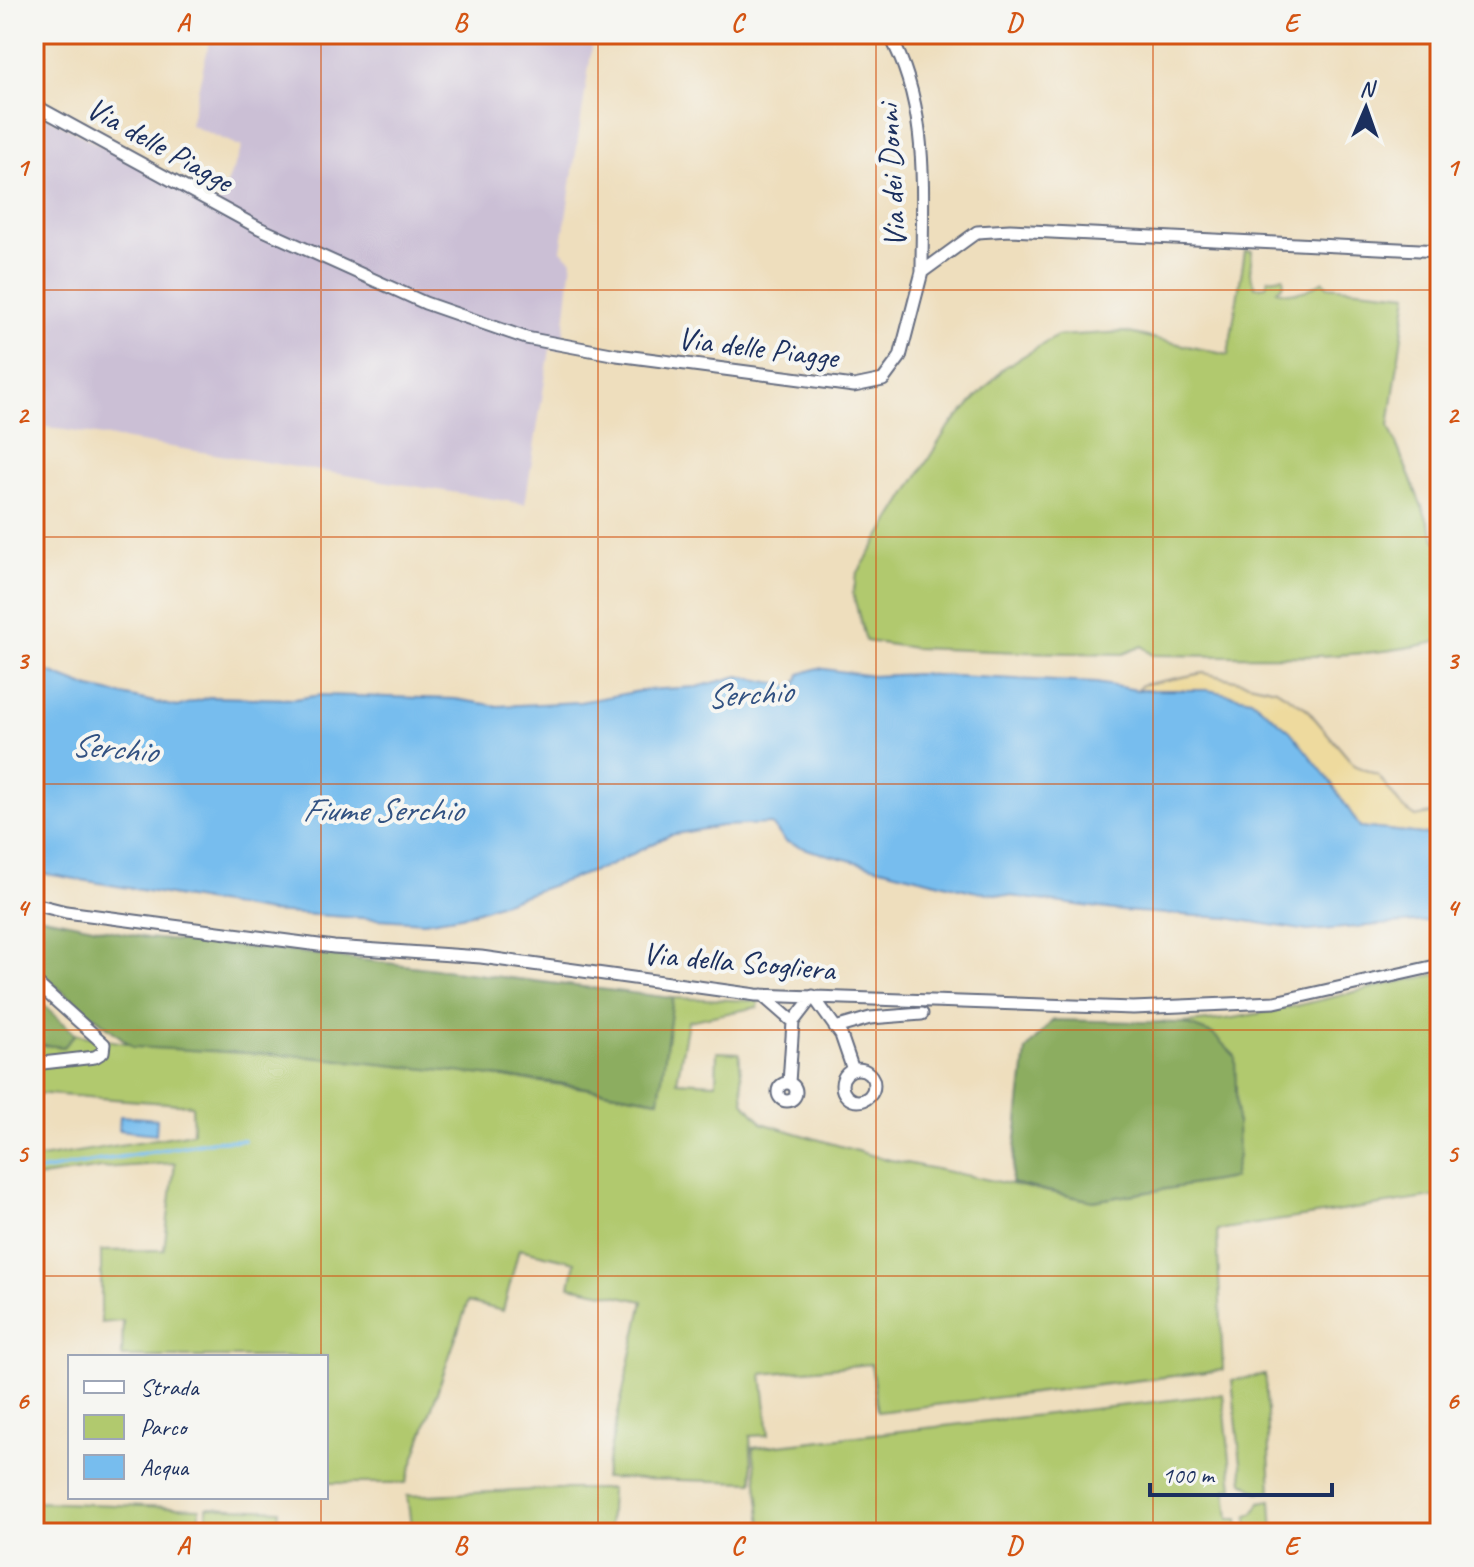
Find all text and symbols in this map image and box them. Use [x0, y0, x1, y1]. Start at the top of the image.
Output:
text: A [176, 6, 191, 39]
text: B [453, 6, 469, 39]
text: C [731, 6, 747, 39]
text: D [1006, 6, 1024, 39]
text: E [1284, 6, 1302, 39]
north arrow [1326, 68, 1406, 148]
text: N [1359, 75, 1377, 103]
street label: Via delle Piagge [79, 87, 242, 203]
street label: Via dei Donni [867, 99, 916, 249]
text: 1 [16, 151, 31, 184]
text: 1 [1446, 151, 1461, 184]
street label: Via delle Piagge [675, 317, 843, 378]
text: 2 [16, 398, 30, 431]
text: 2 [1446, 398, 1460, 431]
text: 3 [16, 644, 30, 677]
text: 3 [1446, 644, 1460, 677]
water label: Serchio [705, 669, 797, 718]
water label: Serchio [70, 722, 162, 773]
water label: Fiume Serchio [302, 788, 466, 831]
text: 4 [16, 891, 31, 924]
text: 4 [1446, 891, 1461, 924]
street label: Via della Scogliera [641, 933, 839, 991]
text: 5 [16, 1137, 30, 1170]
text: 5 [1446, 1137, 1460, 1170]
legend [68, 1355, 328, 1499]
text: Strada [140, 1372, 200, 1402]
text: 6 [16, 1384, 30, 1417]
text: 6 [1446, 1384, 1460, 1417]
text: Parco [140, 1412, 189, 1442]
scale bar [1150, 1447, 1332, 1497]
text: Acqua [140, 1452, 189, 1482]
text: 100 m [1162, 1460, 1216, 1490]
text: A [176, 1529, 191, 1562]
text: B [453, 1529, 469, 1562]
text: C [731, 1529, 747, 1562]
text: D [1006, 1529, 1024, 1562]
text: E [1284, 1529, 1302, 1562]

